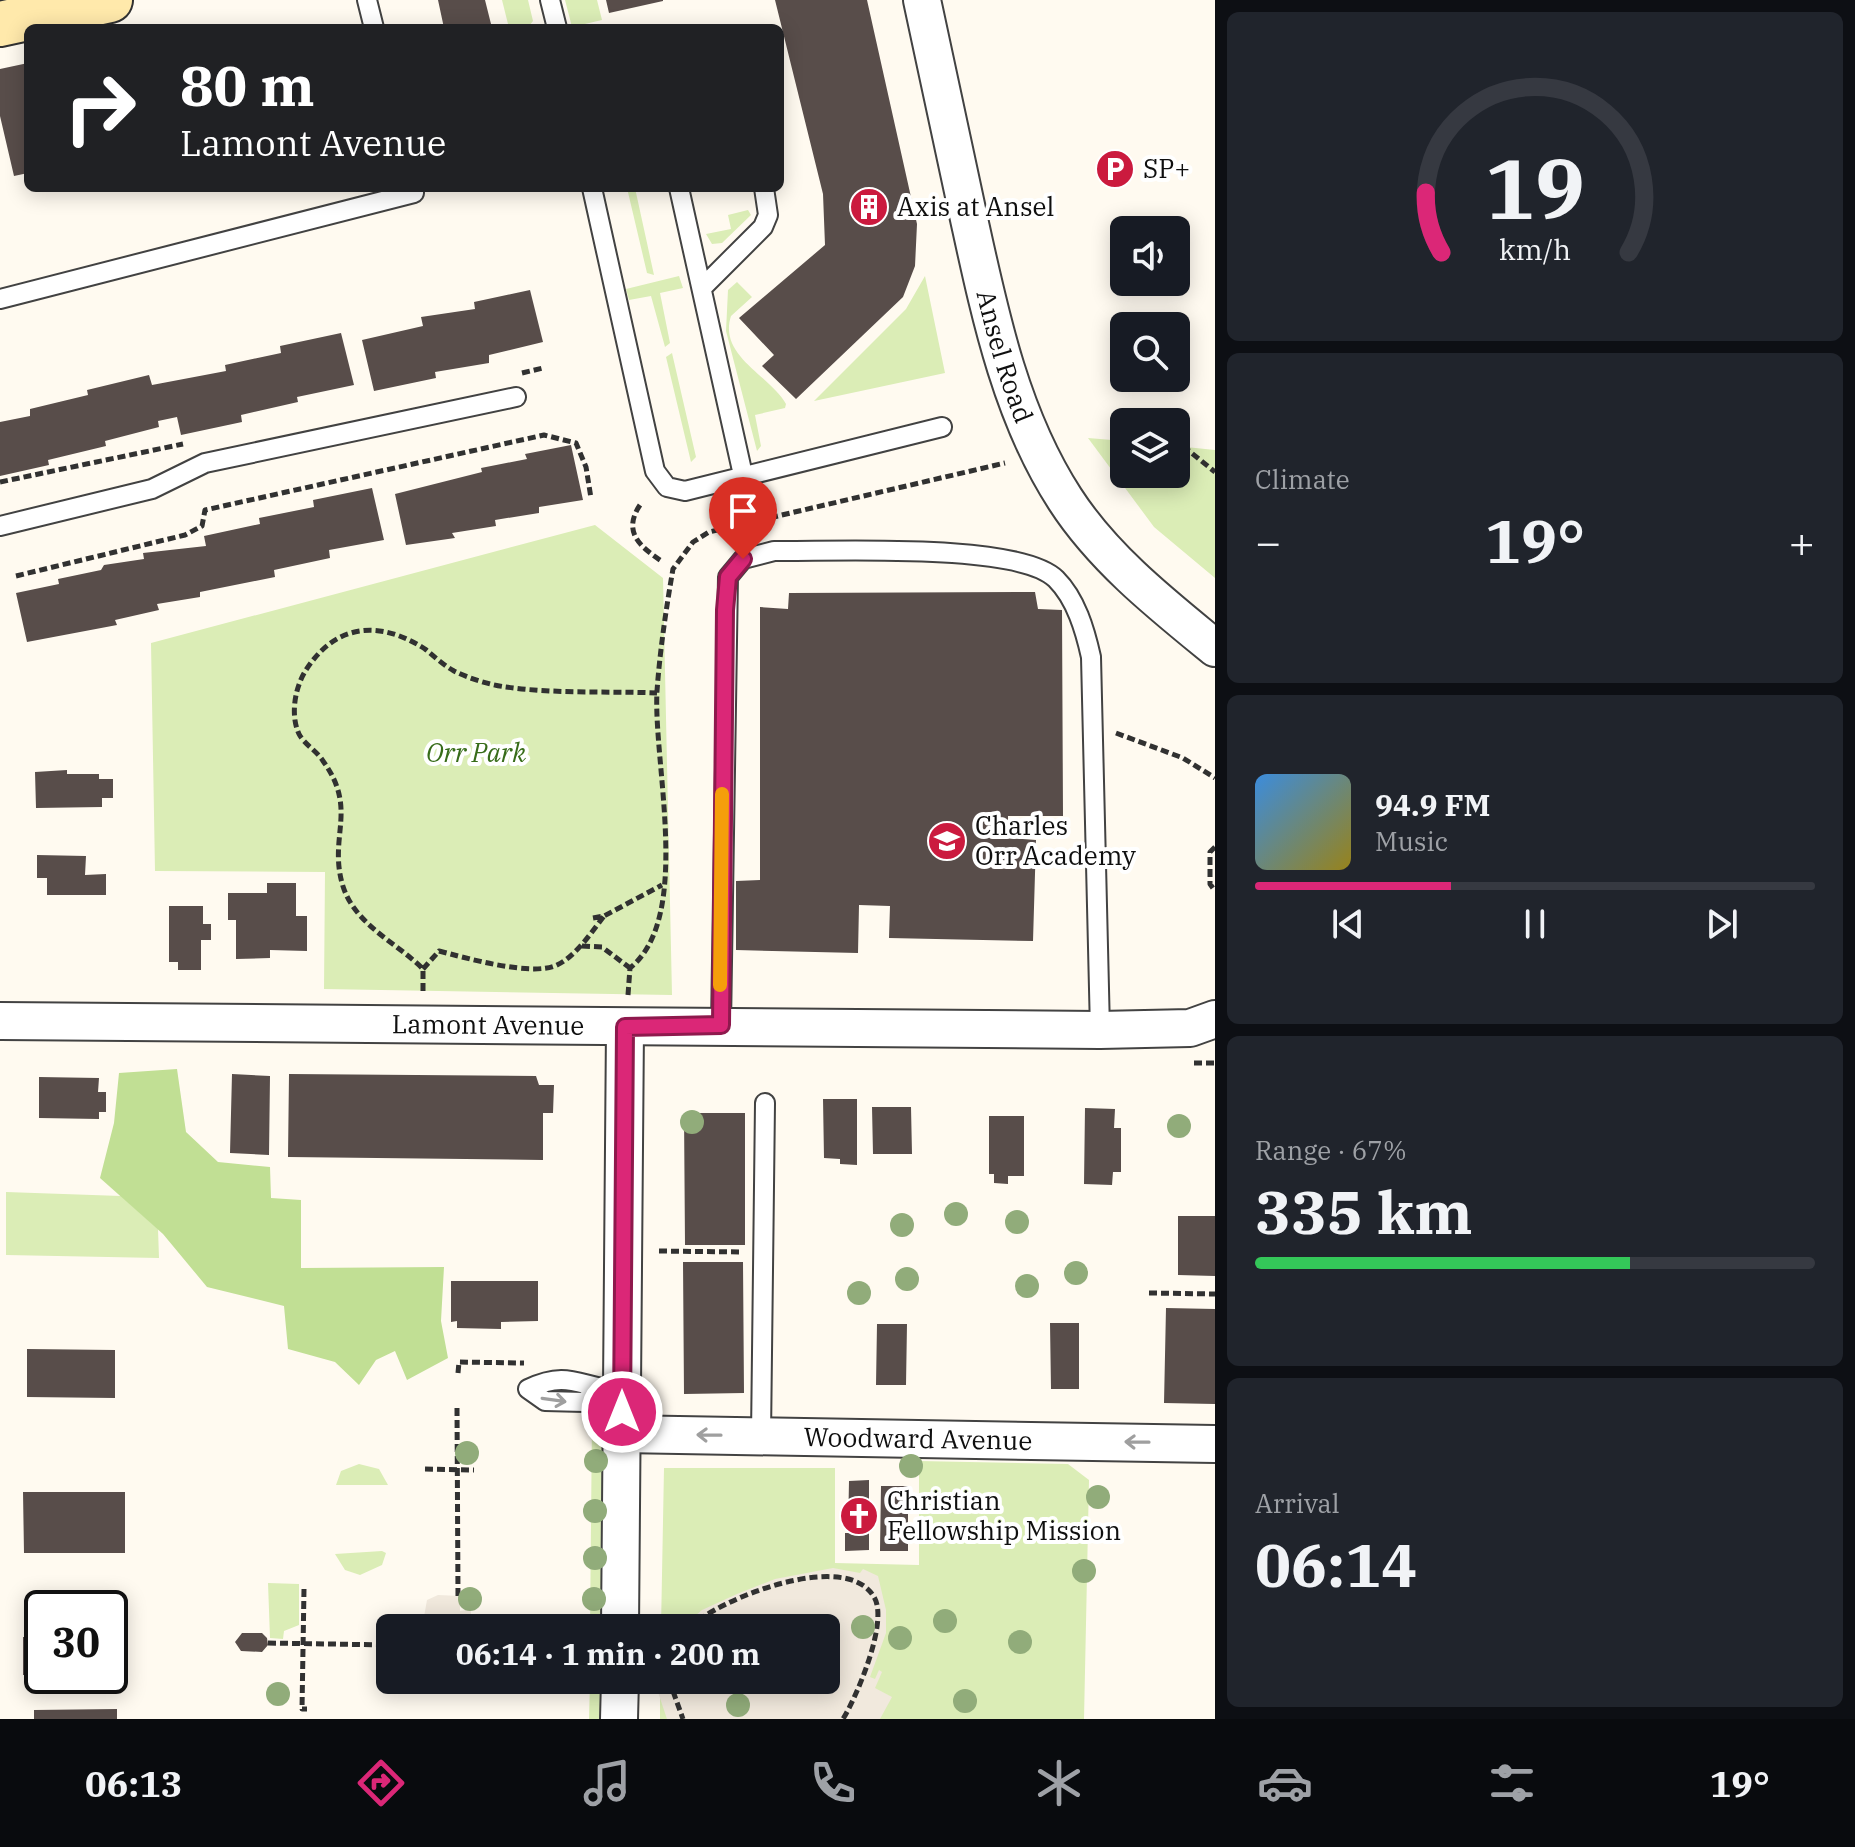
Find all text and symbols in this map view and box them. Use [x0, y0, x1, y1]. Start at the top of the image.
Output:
text: 80 m [180, 49, 315, 121]
icon: right [48, 56, 152, 160]
text: Lamont Avenue [180, 119, 446, 166]
text: 19 [1485, 133, 1585, 241]
parking icon: SP+ [1094, 148, 1136, 190]
place label: SP+ [1143, 151, 1190, 185]
building icon: Axis at Ansel [848, 186, 890, 228]
place label: Axis at Ansel [897, 189, 1054, 223]
map controls [1110, 216, 1190, 488]
button: sound [1110, 216, 1190, 296]
text: km/h [1499, 231, 1571, 268]
street label: Ansel Road [969, 286, 1042, 428]
button: search [1110, 312, 1190, 392]
button: layers [1110, 408, 1190, 488]
text: Climate [1255, 462, 1350, 496]
pin [709, 477, 777, 559]
icon: arrive [721, 489, 765, 533]
text: 19° [1485, 501, 1585, 580]
text: − [1255, 513, 1281, 570]
text: + [1789, 513, 1815, 570]
park label: Orr Park [426, 735, 526, 769]
text: 94.9 FM [1375, 785, 1490, 824]
place label: Charles Orr Academy [975, 808, 1136, 872]
school or university icon: Charles Orr Academy [926, 820, 968, 862]
text: Music [1375, 824, 1448, 858]
icon: previous [1326, 902, 1370, 946]
icon: pause [1513, 902, 1557, 946]
icon: next [1700, 902, 1744, 946]
street label: Lamont Avenue [392, 1006, 584, 1042]
text: Range · 67% [1255, 1133, 1407, 1167]
text: 335 km [1255, 1172, 1473, 1251]
position arrow [580, 1370, 664, 1454]
one-way arrow [540, 1393, 566, 1408]
street label: Woodward Avenue [803, 1419, 1033, 1457]
one-way arrow [696, 1427, 723, 1442]
one-way arrow [1124, 1434, 1151, 1450]
place label: Christian Fellowship Mission [887, 1483, 1121, 1547]
text: Arrival [1255, 1486, 1340, 1520]
church icon: Christian Fellowship Mission [838, 1495, 880, 1537]
text: 06:14 [1255, 1525, 1417, 1604]
speed limit sign: 30 [24, 1590, 128, 1694]
text: 06:14 · 1 min · 200 m [456, 1634, 760, 1673]
icon: directions [353, 1755, 409, 1811]
icon: music [579, 1755, 635, 1811]
icon: phone [805, 1755, 861, 1811]
icon: climate [1031, 1755, 1087, 1811]
icon: car [1257, 1755, 1313, 1811]
icon: filters [1484, 1755, 1540, 1811]
text: 06:13 [85, 1760, 182, 1807]
text: 19° [1710, 1760, 1770, 1807]

